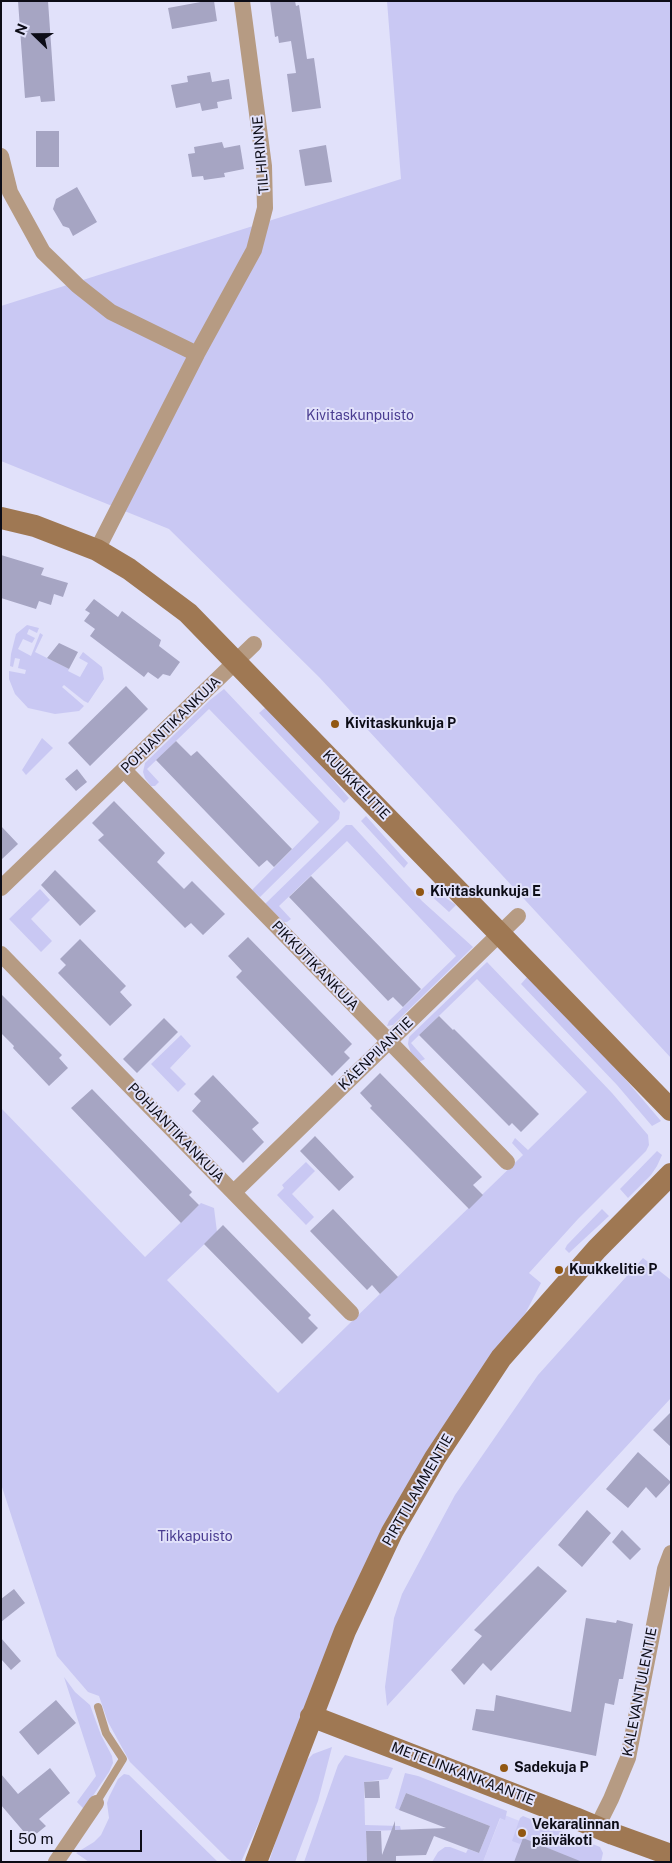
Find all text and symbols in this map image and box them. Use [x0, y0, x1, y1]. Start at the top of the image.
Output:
north arrow [10, 10, 60, 60]
text: N [12, 21, 31, 37]
street label: TILHIRINNE [249, 115, 273, 195]
park label: Kivitaskunpuisto [306, 408, 414, 424]
street label: POHJANTIKANKUJA [118, 673, 224, 777]
place label: Kivitaskunkuja P [345, 716, 456, 732]
marker: Kivitaskunkuja P [329, 718, 341, 730]
street label: KUUKKELITIE [319, 747, 393, 823]
place label: Kivitaskunkuja E [430, 884, 541, 900]
marker: Kivitaskunkuja E [414, 886, 426, 898]
street label: PIKKUTIKANKUJA [268, 918, 362, 1014]
street label: KÄENPIIANTIE [335, 1014, 417, 1094]
street label: POHJANTIKANKUJA [124, 1080, 228, 1186]
place label: Kuukkelitie P [569, 1262, 657, 1278]
marker: Kuukkelitie P [553, 1264, 565, 1276]
street label: PIRTTILAMMENTIE [379, 1431, 457, 1549]
park label: Tikkapuisto [157, 1529, 233, 1545]
street label: KALEVANTULENTIE [619, 1626, 661, 1758]
street label: METELINKANKAANTIE [389, 1739, 537, 1809]
place label: Sadekuja P [514, 1760, 589, 1776]
marker: Sadekuja P [498, 1762, 510, 1774]
place label: Vekaralinnan päiväkoti [532, 1817, 620, 1850]
scale bar [12, 1820, 145, 1852]
marker: Vekaralinnan päiväkoti [516, 1827, 528, 1839]
text: 50 m [18, 1830, 53, 1847]

